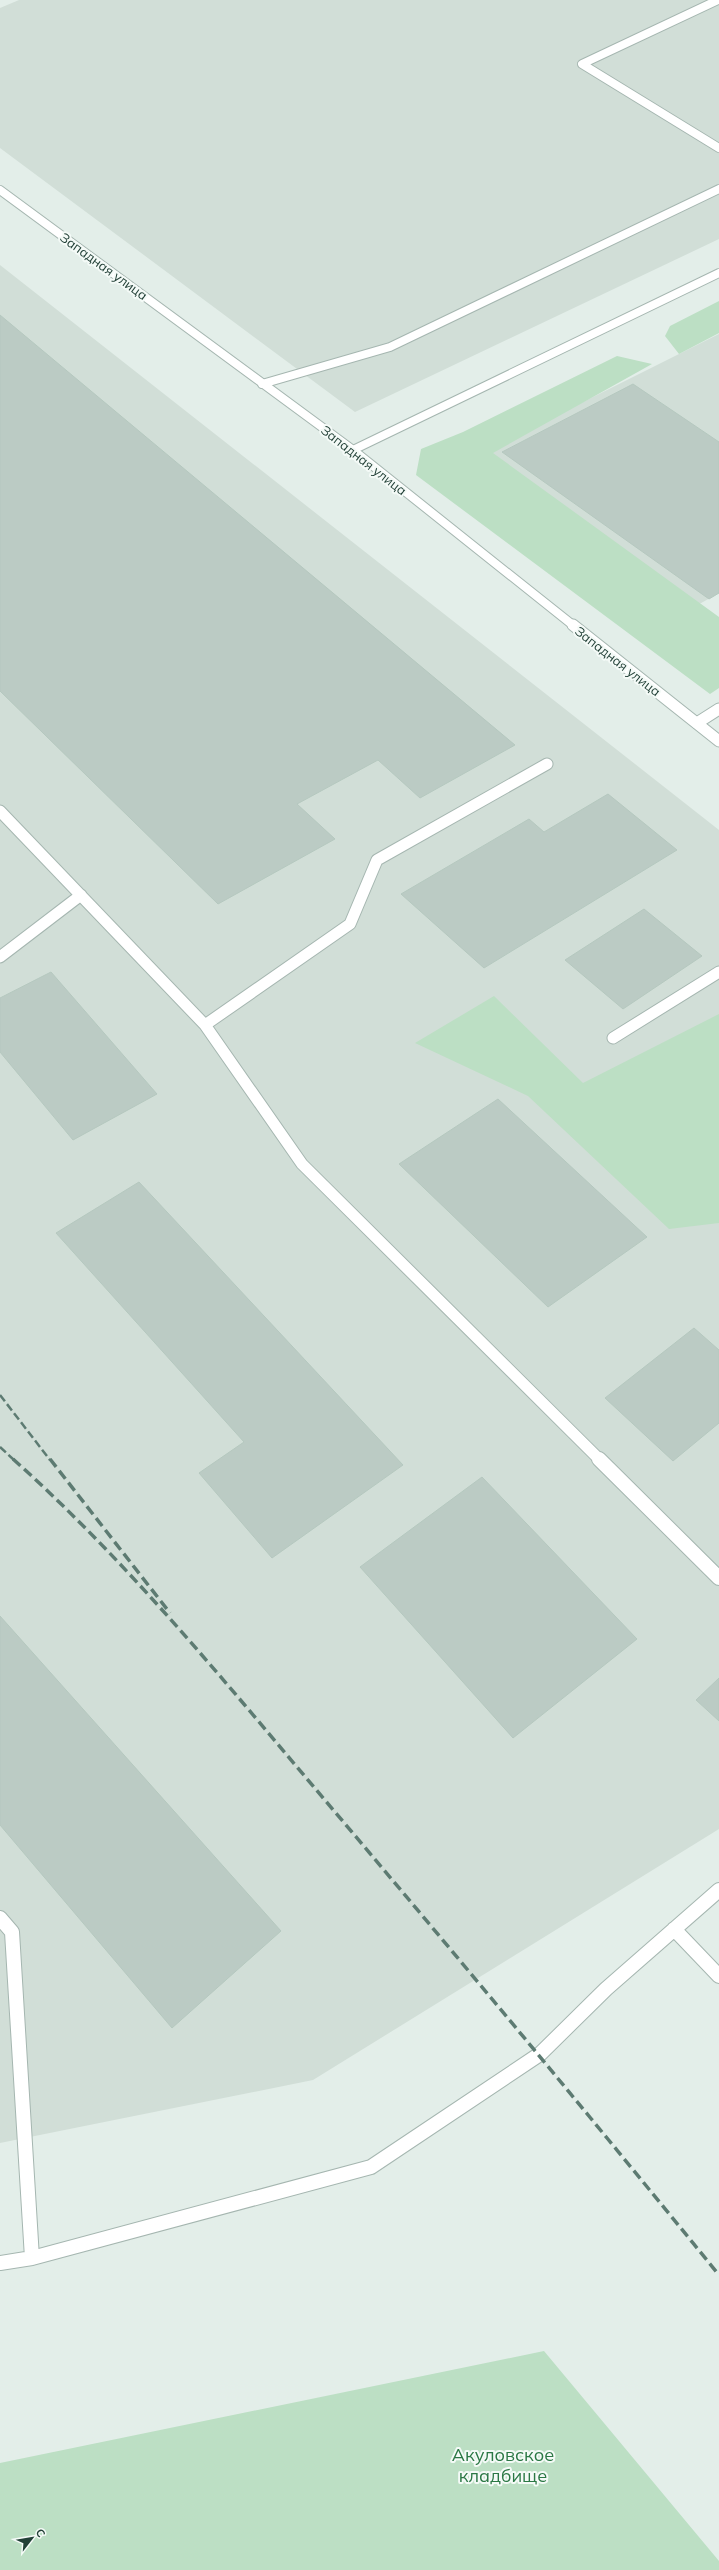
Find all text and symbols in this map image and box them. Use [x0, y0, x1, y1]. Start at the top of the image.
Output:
street label: Западная улица [57, 229, 151, 303]
street label: Западная улица [318, 422, 410, 498]
street label: Западная улица [572, 623, 664, 699]
park label: Акуловское кладбище [452, 2443, 554, 2487]
north arrow [12, 2518, 52, 2558]
text: С [33, 2526, 49, 2540]

